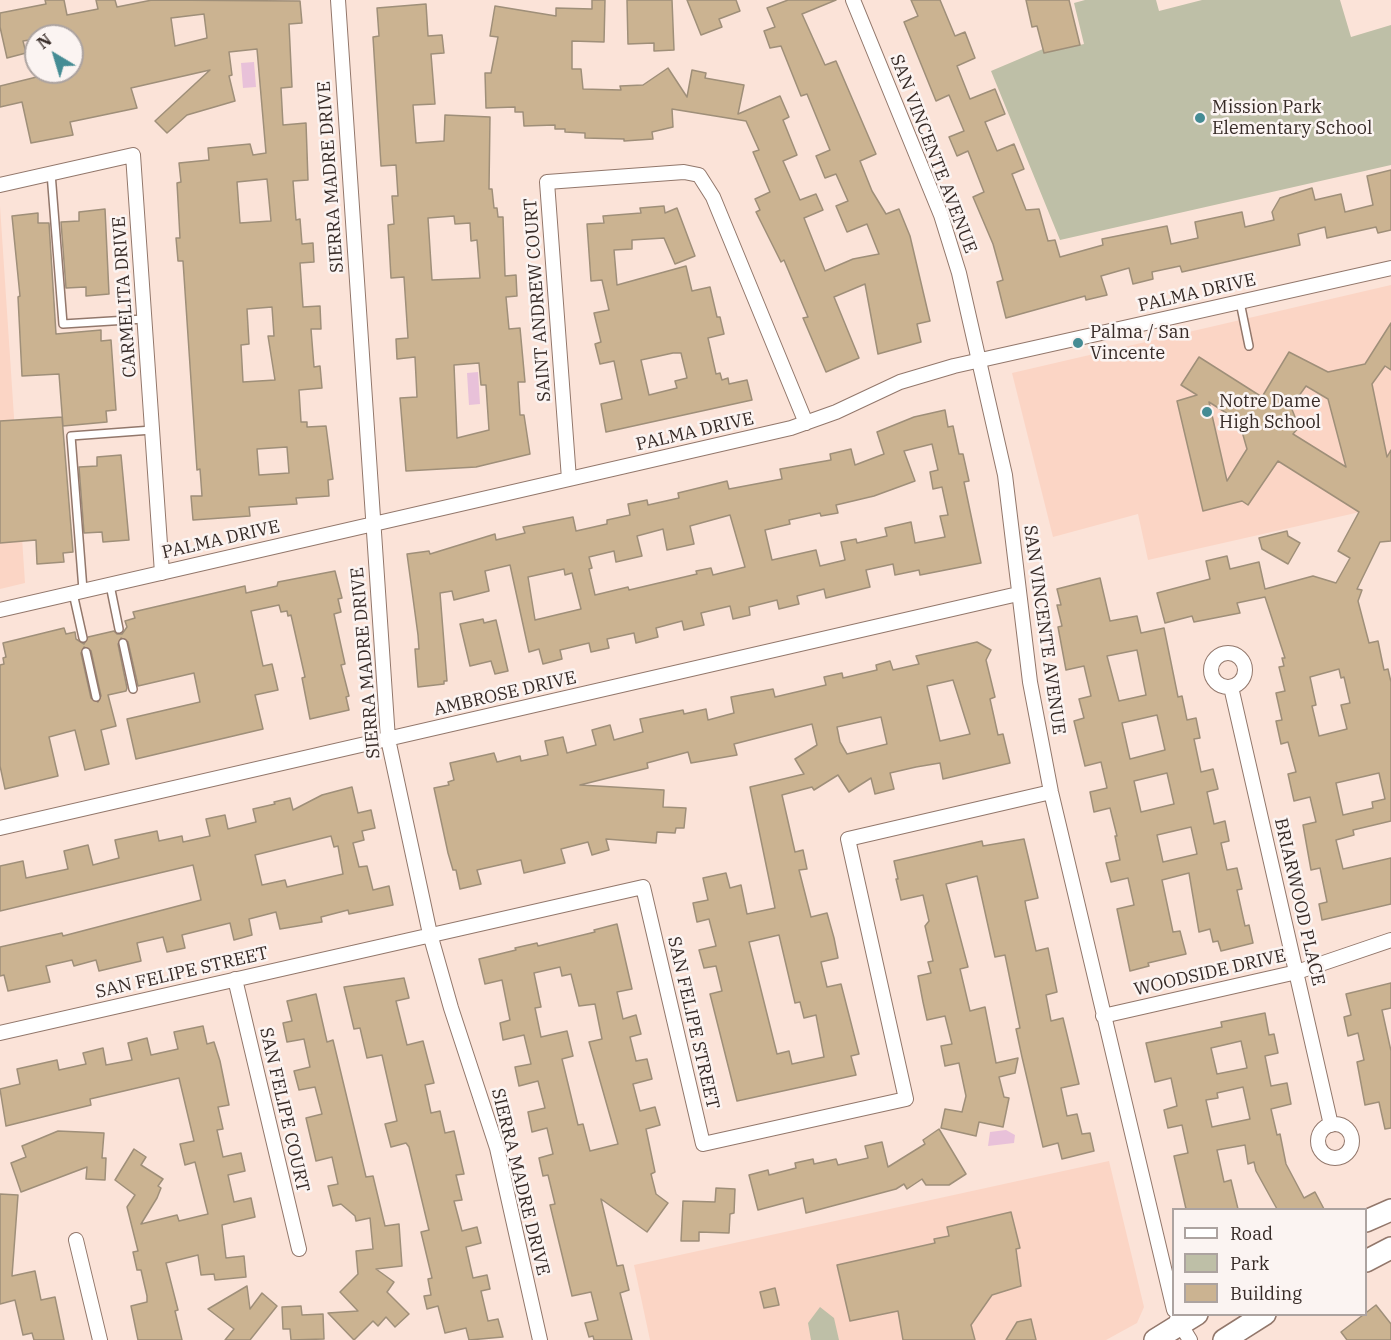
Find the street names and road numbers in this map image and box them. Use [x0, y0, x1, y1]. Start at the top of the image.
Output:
street label: SAN VINCENTE AVENUE [885, 51, 981, 257]
street label: SIERRA MADRE DRIVE [314, 80, 348, 274]
street label: SAINT ANDREW COURT [520, 197, 556, 403]
street label: CARMELITA DRIVE [109, 216, 141, 378]
street label: PALMA DRIVE [1136, 269, 1258, 317]
street label: PALMA DRIVE [634, 408, 756, 456]
street label: PALMA DRIVE [160, 516, 282, 564]
street label: SAN VINCENTE AVENUE [1019, 524, 1069, 736]
street label: SIERRA MADRE DRIVE [347, 566, 385, 760]
street label: AMBROSE DRIVE [432, 667, 578, 721]
street label: BRIARWOOD PLACE [1269, 816, 1329, 988]
street label: SAN FELIPE STREET [663, 935, 723, 1111]
street label: SAN FELIPE STREET [94, 943, 270, 1003]
street label: WOODSIDE DRIVE [1132, 945, 1288, 1001]
street label: SAN FELIPE COURT [255, 1025, 313, 1195]
street label: SIERRA MADRE DRIVE [486, 1086, 554, 1278]

